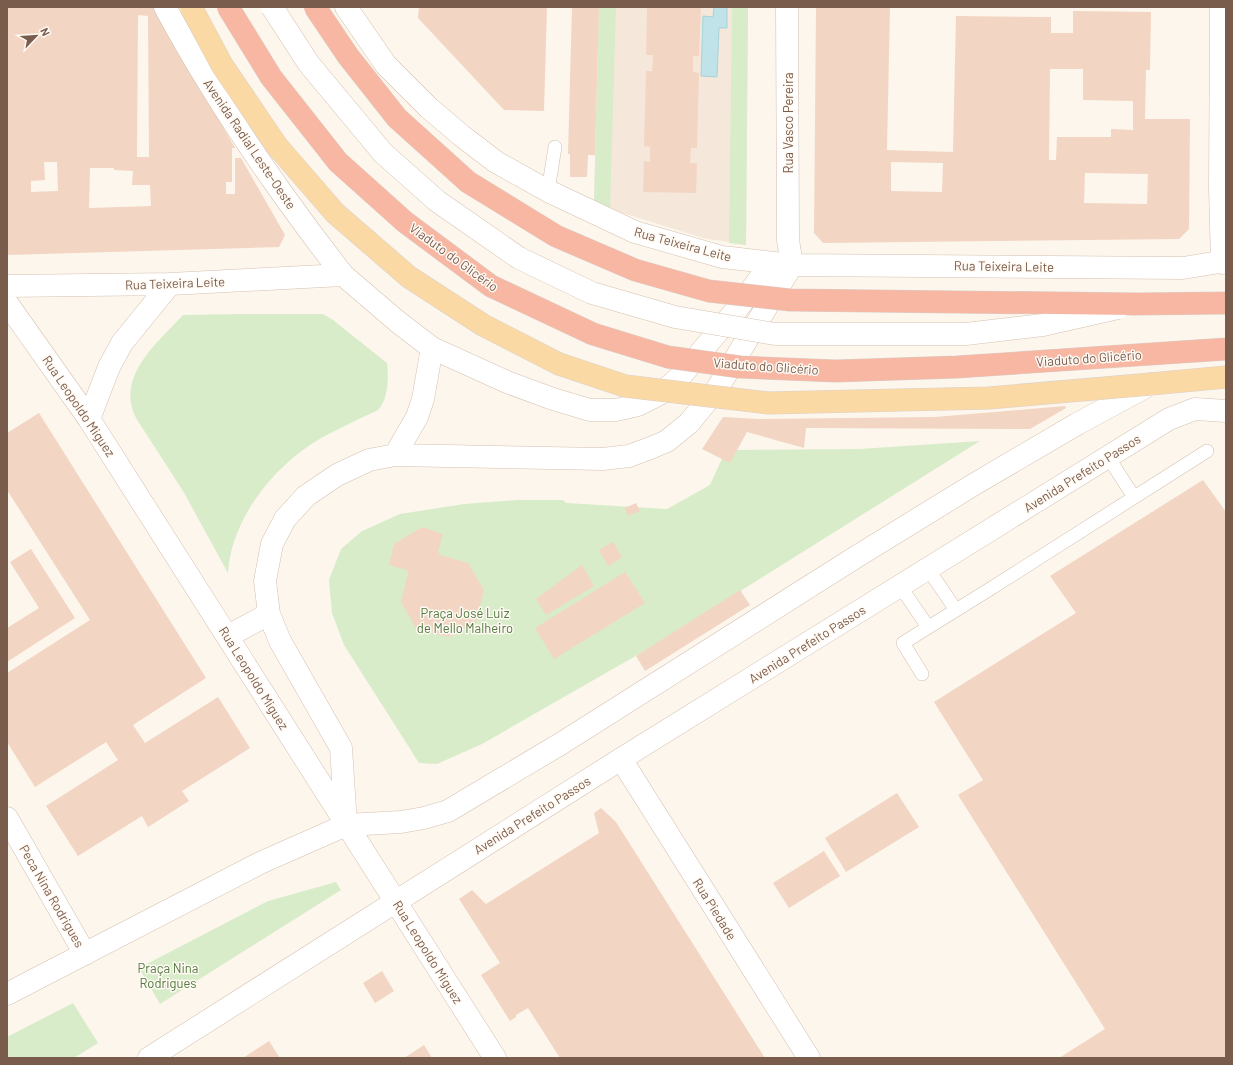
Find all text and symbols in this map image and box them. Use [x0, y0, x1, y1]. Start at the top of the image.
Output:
north arrow [16, 16, 56, 56]
text: N [38, 25, 53, 38]
street label: Rua Vasco Pereira [780, 72, 796, 174]
street label: Avenida Radial Leste-Oeste [200, 76, 300, 212]
street label: Viaduto do Glicério [407, 219, 501, 295]
street label: Rua Teixeira Leite [633, 223, 733, 265]
street label: Rua Teixeira Leite [954, 257, 1054, 275]
street label: Rua Teixeira Leite [125, 273, 225, 293]
street label: Viaduto do Glicério [1036, 346, 1142, 370]
street label: Rua Leopoldo Miguez [39, 352, 119, 460]
street label: Viaduto do Glicério [713, 354, 819, 378]
street label: Avenida Prefeito Passos [1021, 431, 1143, 515]
street label: Avenida Prefeito Passos [746, 602, 868, 686]
park label: Praça José Luiz de Mello Malheiro [417, 605, 513, 636]
street label: Rua Leopoldo Miguez [216, 623, 292, 733]
street label: Avenida Prefeito Passos [471, 773, 593, 857]
street label: Peca Nina Rodrigues [16, 842, 88, 950]
street label: Rua Piedade [690, 875, 740, 943]
street label: Rua Leopoldo Miguez [390, 897, 466, 1007]
park label: Praça Nina Rodrigues [138, 960, 198, 991]

